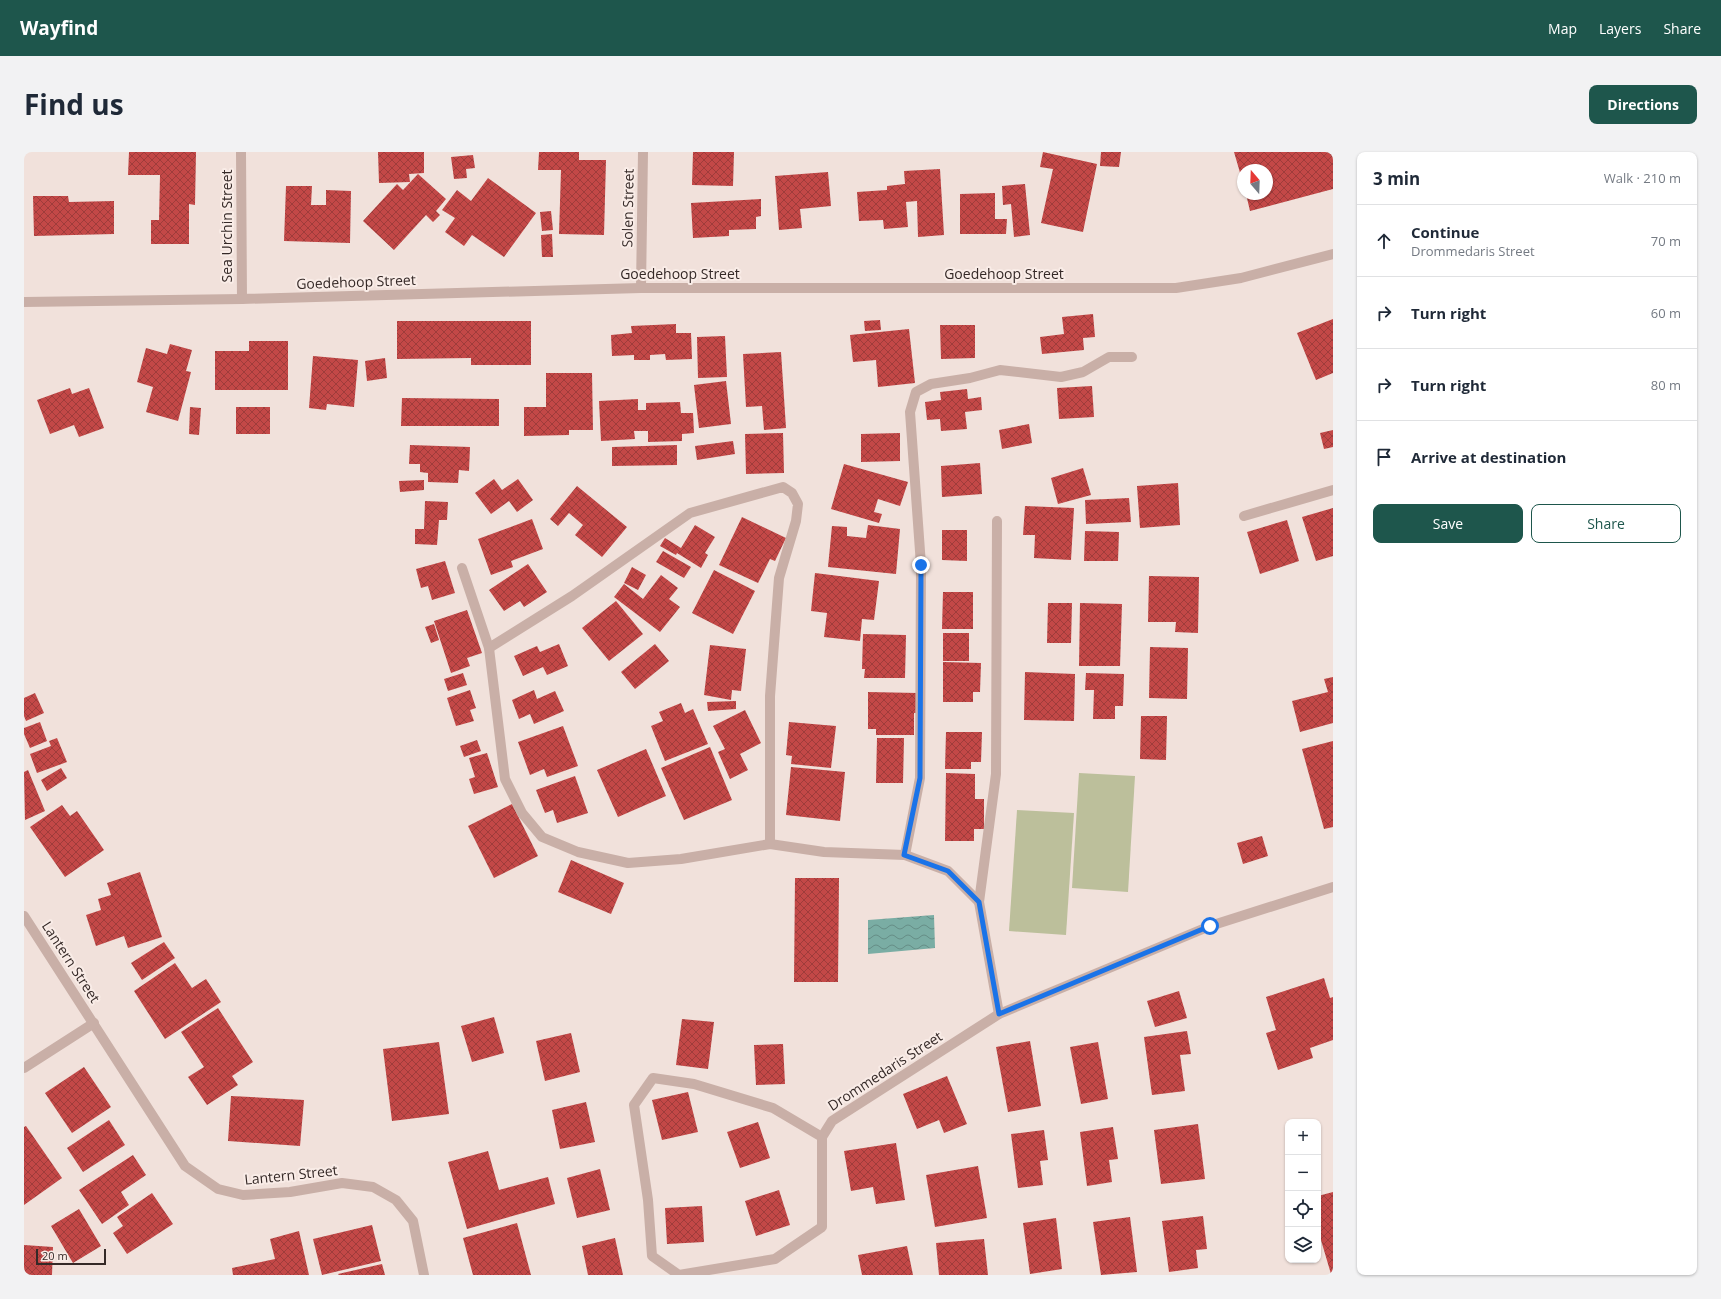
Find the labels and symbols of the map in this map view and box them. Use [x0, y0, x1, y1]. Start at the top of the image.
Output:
north arrow [1237, 164, 1273, 200]
street label: Solen Street [617, 168, 638, 248]
street label: Sea Urchin Street [217, 169, 236, 283]
street label: Goedehoop Street [620, 264, 740, 283]
street label: Goedehoop Street [944, 264, 1064, 283]
street label: Goedehoop Street [296, 270, 416, 293]
route end [912, 556, 930, 574]
street label: Lantern Street [38, 917, 105, 1006]
route start [1201, 917, 1219, 935]
street label: Drommedaris Street [824, 1026, 946, 1115]
street label: Lantern Street [243, 1160, 338, 1189]
scale bar [36, 1247, 106, 1266]

